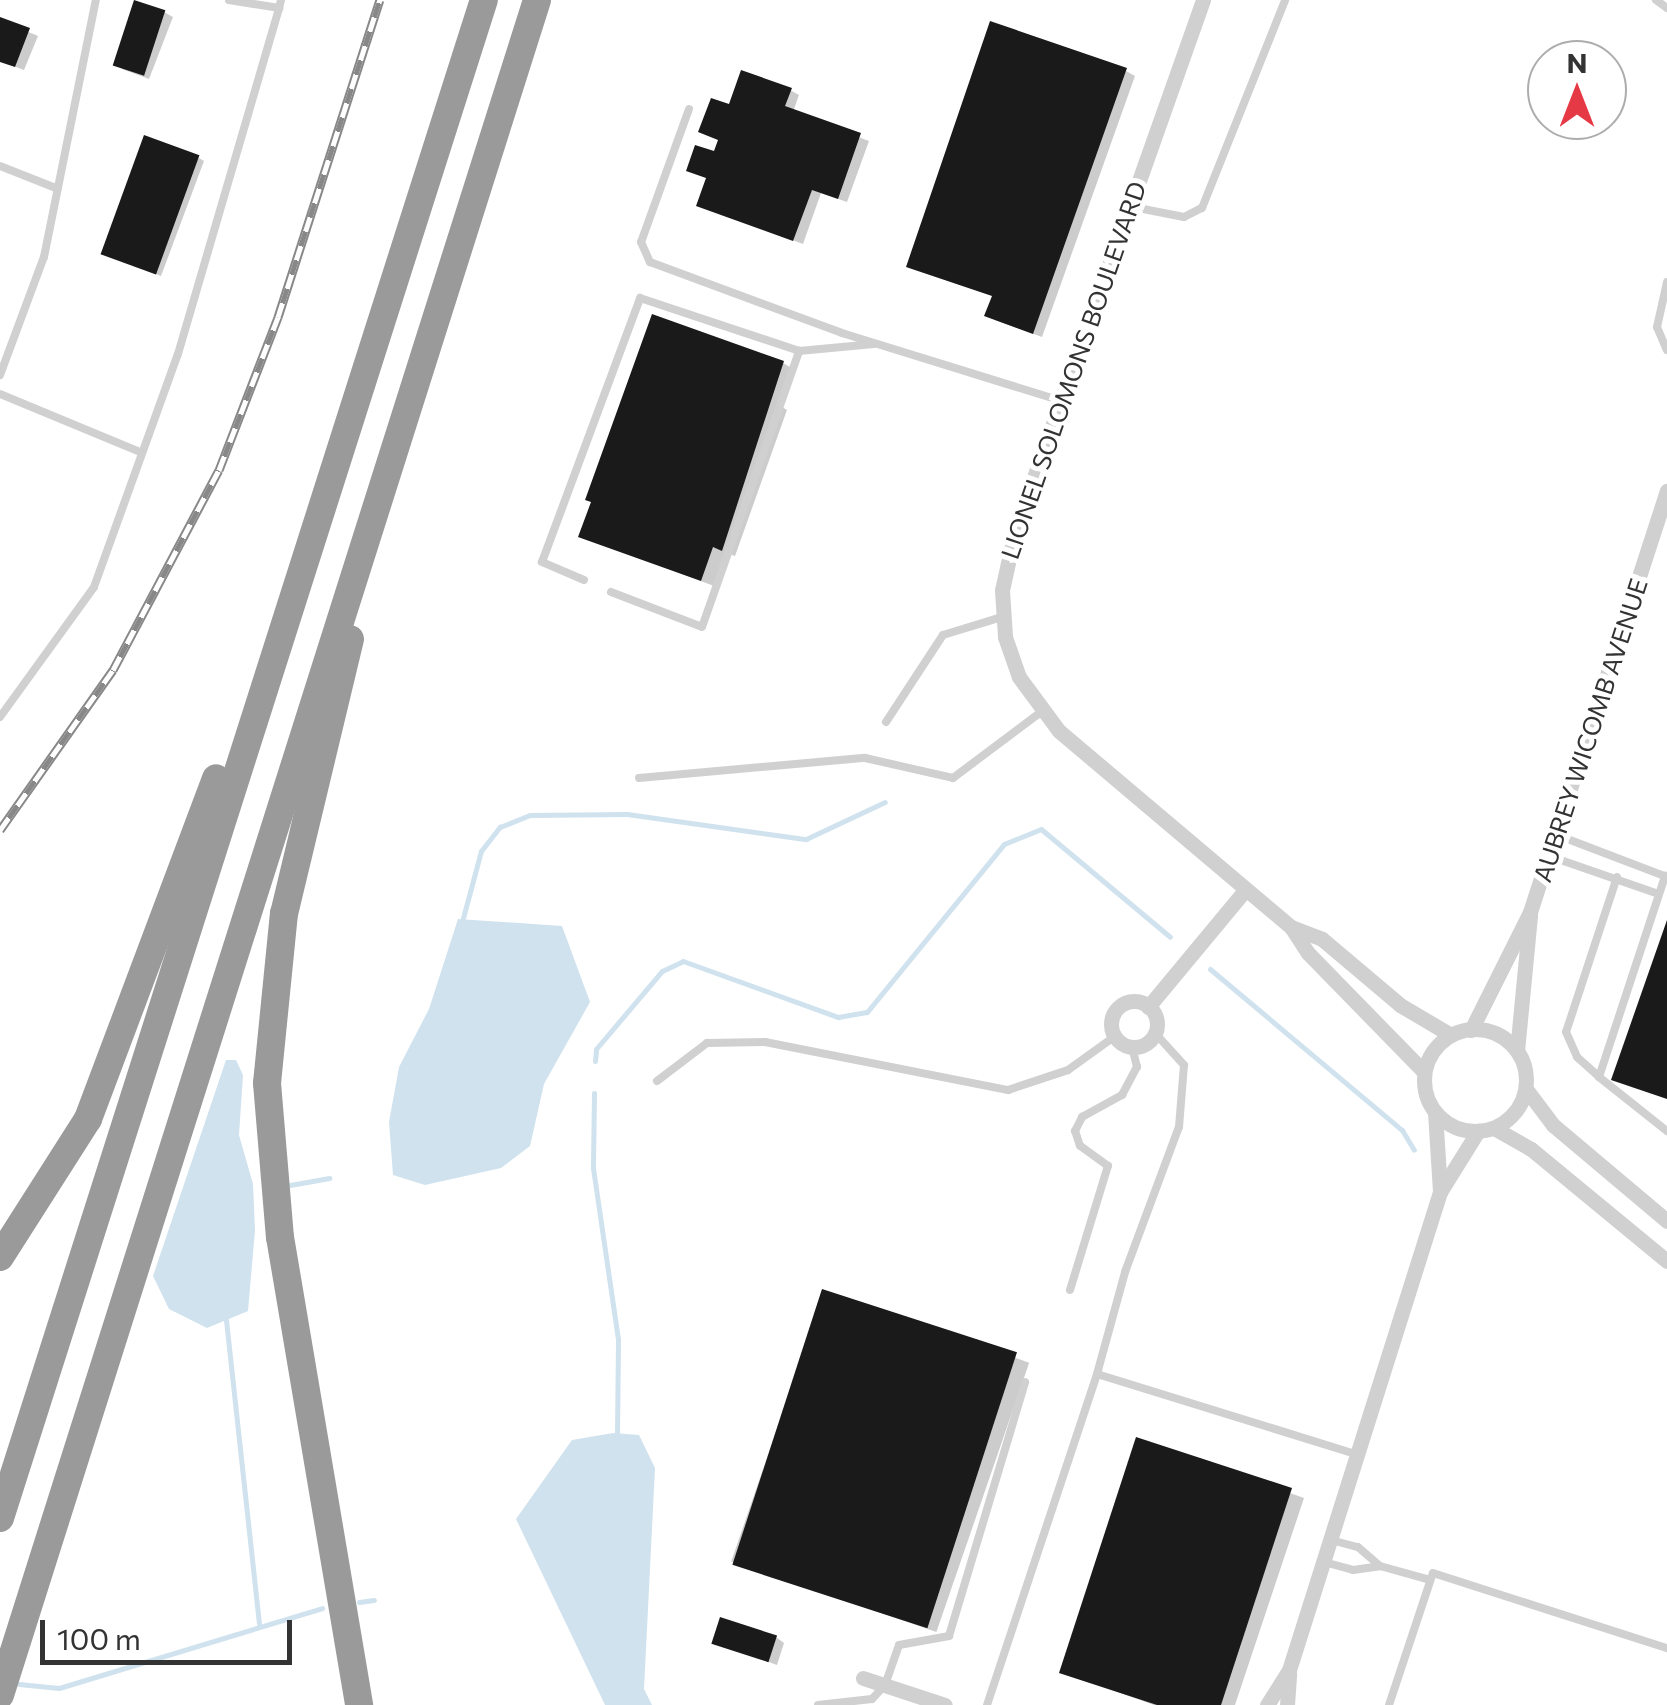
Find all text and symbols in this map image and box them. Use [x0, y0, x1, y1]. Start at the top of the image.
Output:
north arrow [1527, 40, 1627, 140]
text: N [1567, 45, 1588, 79]
street label: LIONEL SOLOMONS BOULEVARD [994, 177, 1152, 563]
street label: AUBREY WICOMB AVENUE [1527, 574, 1653, 886]
scale bar [45, 1600, 298, 1662]
text: 100 m [57, 1619, 141, 1656]

